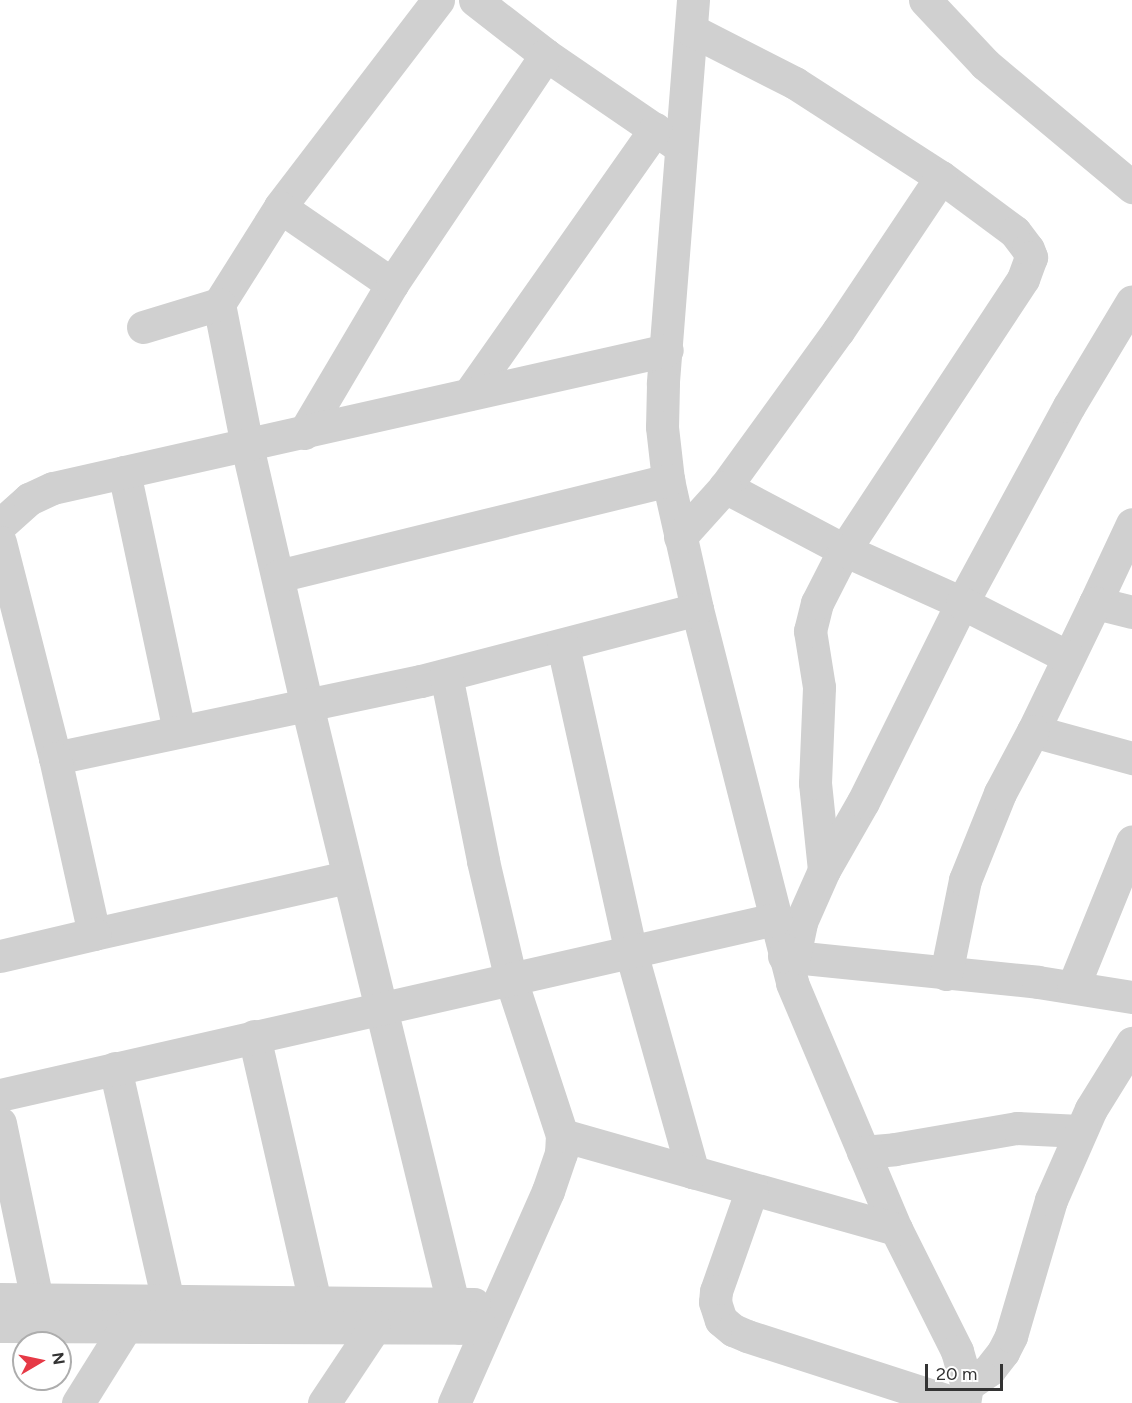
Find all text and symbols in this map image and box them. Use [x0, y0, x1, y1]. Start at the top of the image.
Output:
north arrow [12, 1331, 72, 1391]
text: N [48, 1351, 69, 1366]
scale bar [928, 1352, 1006, 1390]
text: 20 m [936, 1363, 977, 1385]

